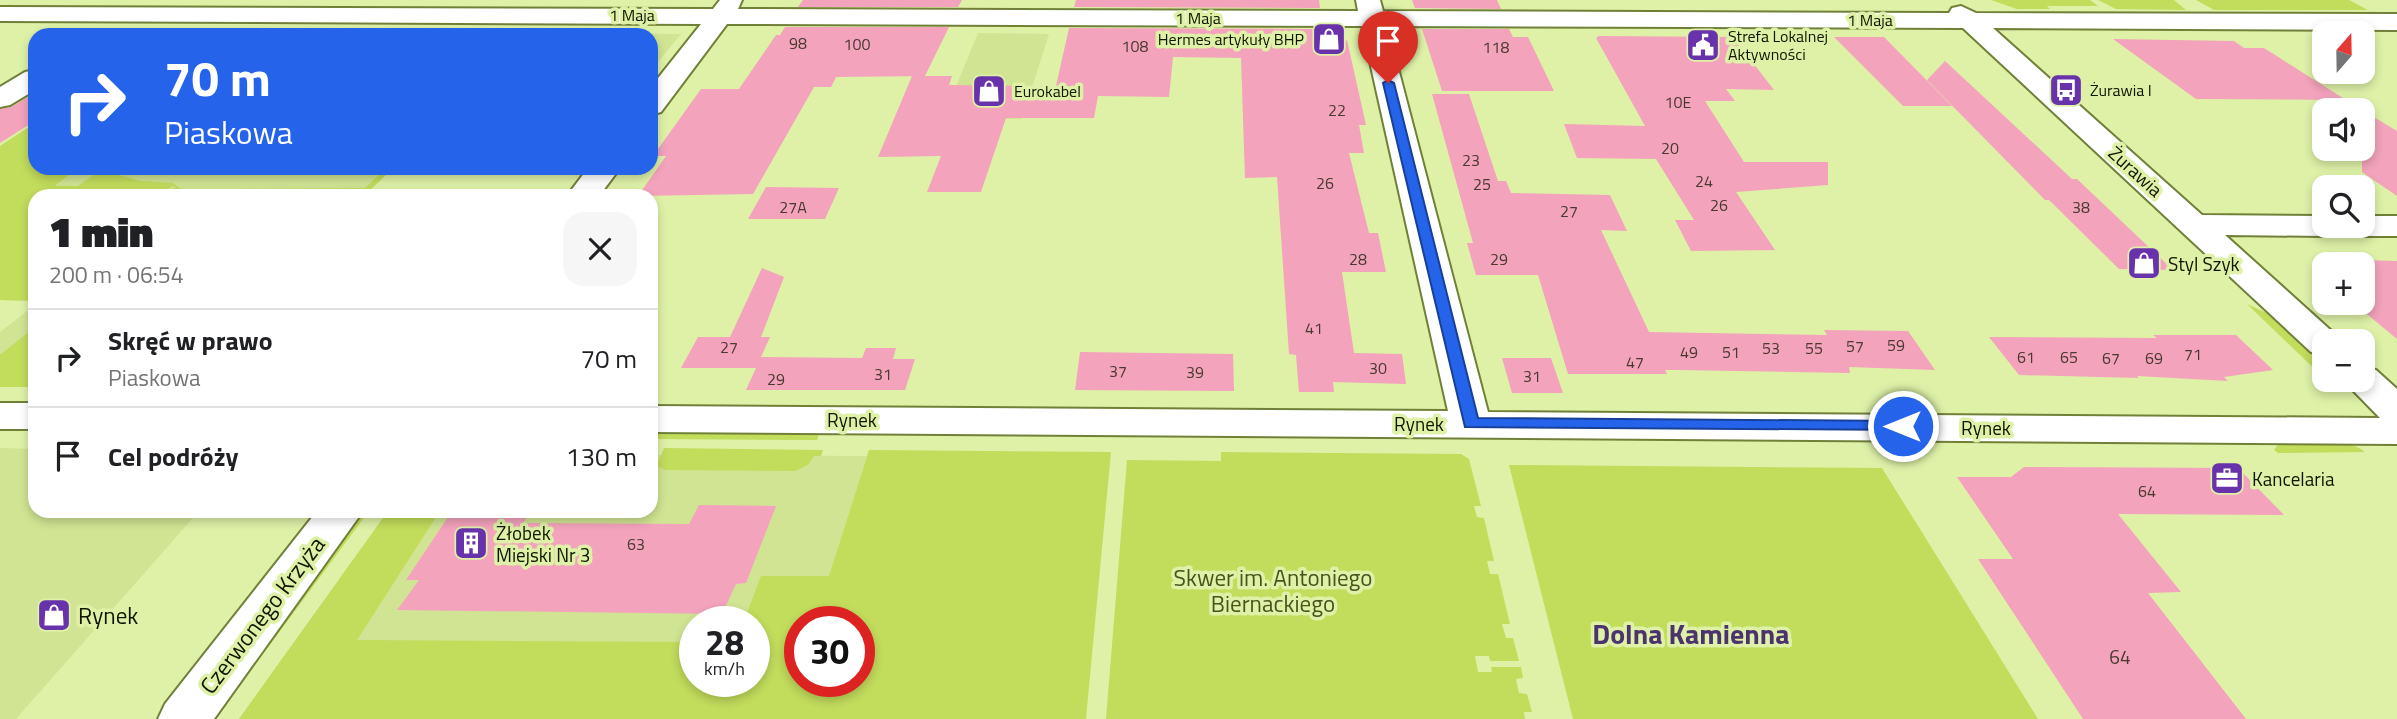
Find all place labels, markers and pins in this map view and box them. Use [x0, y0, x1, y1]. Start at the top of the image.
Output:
pin [1358, 11, 1418, 83]
shop icon: Hermes artykuły BHP [1310, 20, 1348, 58]
place label: Strefa Lokalnej Aktywności [1728, 24, 1828, 66]
public building icon: Strefa Lokalnej Aktywności [1684, 26, 1722, 64]
place label: Hermes artykuły BHP [1158, 27, 1304, 51]
bus stop icon: Żurawia I [2047, 71, 2085, 109]
shop icon: Eurokabel [970, 72, 1008, 110]
place label: Żurawia I [2090, 78, 2152, 102]
place label: Eurokabel [1014, 79, 1081, 103]
shop icon: Styl Szyk [2125, 244, 2163, 282]
place label: Styl Szyk [2168, 249, 2240, 278]
office icon: Kancelaria [2208, 459, 2246, 497]
place label: Kancelaria [2252, 464, 2335, 493]
place label: Żłobek Miejski Nr 3 [496, 518, 590, 569]
building icon: Żłobek Miejski Nr 3 [452, 524, 490, 562]
shop icon: Rynek [35, 596, 73, 634]
place label: Rynek [78, 598, 138, 633]

